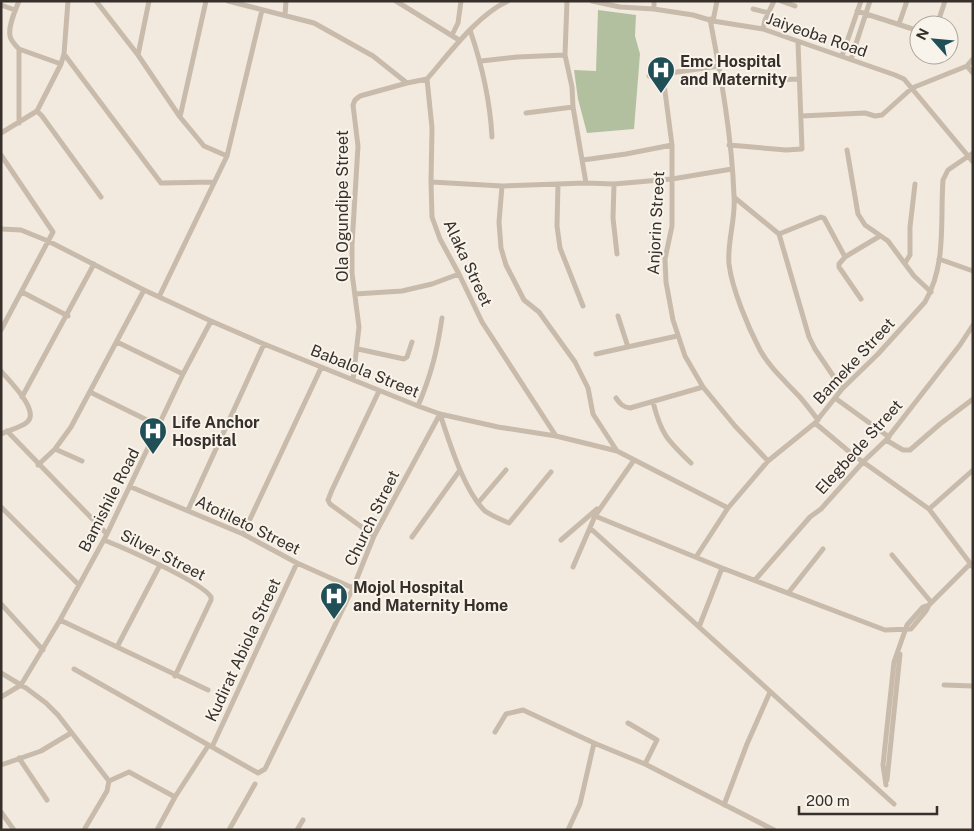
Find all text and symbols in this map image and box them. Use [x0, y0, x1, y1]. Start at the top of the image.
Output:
street label: Jaiyeoba Road [764, 9, 870, 61]
north arrow [909, 15, 959, 65]
text: N [913, 26, 932, 43]
place label: Emc Hospital and Maternity [680, 52, 787, 89]
hospital icon: Emc Hospital and Maternity [646, 55, 676, 94]
street label: Ola Ogundipe Street [333, 130, 352, 282]
street label: Anjorin Street [644, 171, 668, 275]
street label: Alaka Street [440, 217, 496, 309]
street label: Bameke Street [809, 314, 899, 408]
street label: Babalola Street [308, 341, 422, 401]
street label: Elegbede Street [811, 396, 907, 498]
place label: Life Anchor Hospital [172, 413, 260, 450]
hospital icon: Life Anchor Hospital [138, 416, 168, 455]
street label: Bamishile Road [75, 445, 143, 555]
street label: Church Street [341, 467, 403, 569]
street label: Atotileto Street [193, 491, 303, 559]
street label: Silver Street [117, 525, 209, 585]
street label: Kudirat Abiola Street [201, 575, 285, 725]
place label: Mojol Hospital and Maternity Home [353, 578, 508, 615]
hospital icon: Mojol Hospital and Maternity Home [319, 581, 349, 620]
scale bar [799, 784, 936, 816]
text: 200 m [806, 792, 850, 809]

